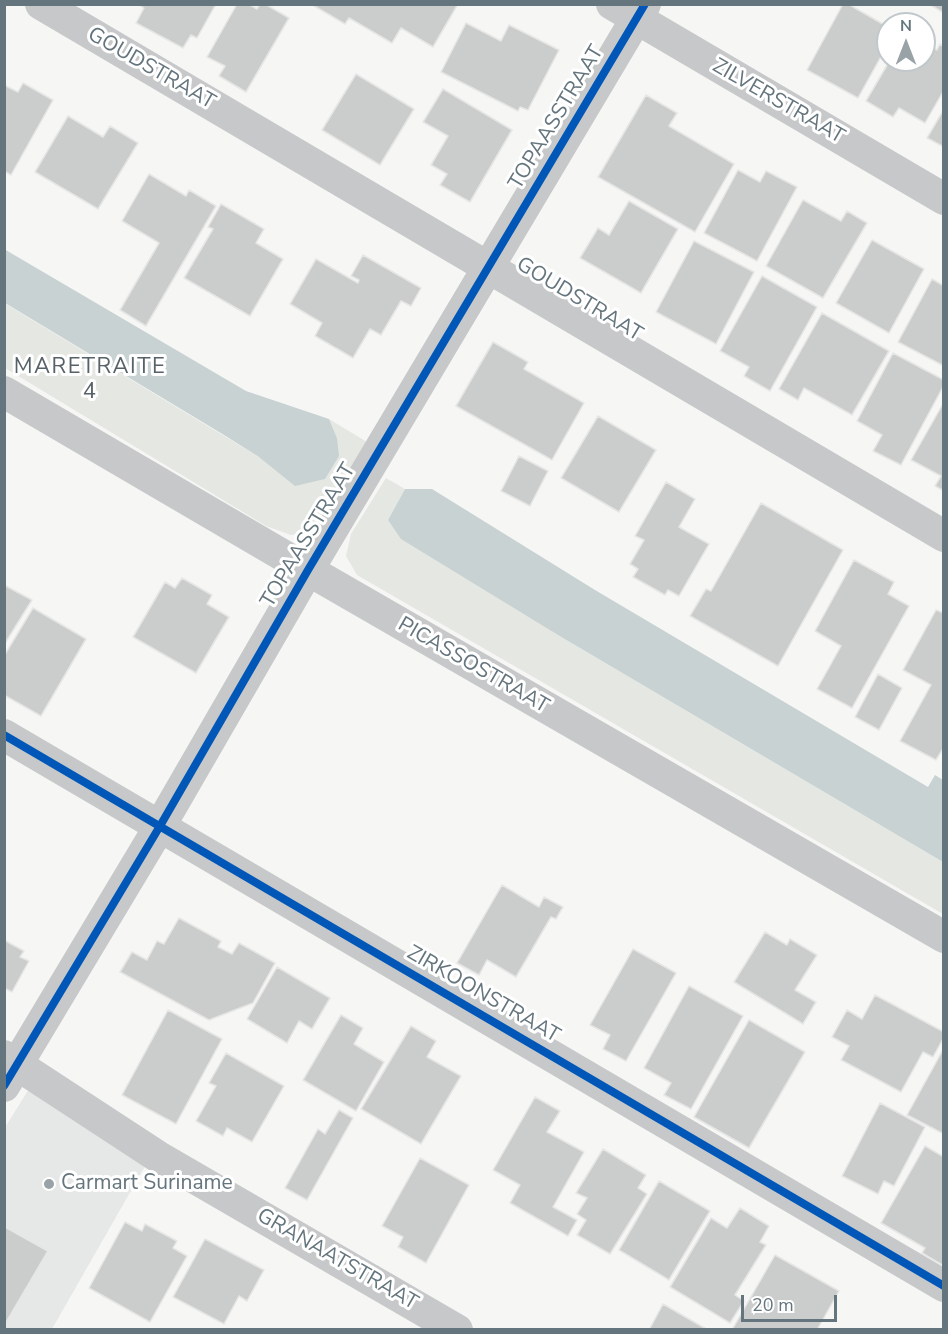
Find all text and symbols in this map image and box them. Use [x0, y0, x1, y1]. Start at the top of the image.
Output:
north arrow [876, 12, 936, 72]
text: N [900, 15, 912, 37]
street label: GOUDSTRAAT [83, 22, 219, 116]
street label: TOPAASSTRAAT [504, 41, 610, 195]
street label: ZILVERSTRAAT [707, 54, 849, 150]
street label: GOUDSTRAAT [511, 252, 647, 348]
district label: MARETRAITE 4 [14, 355, 166, 406]
street label: TOPAASSTRAAT [256, 459, 362, 613]
street label: PICASSOSTRAAT [393, 613, 553, 719]
street label: ZIRKOONSTRAAT [402, 941, 564, 1049]
place label: Carmart Suriname [61, 1171, 233, 1197]
marker: Carmart Suriname [42, 1177, 56, 1191]
street label: GRANAATSTRAAT [252, 1204, 422, 1316]
scale bar [744, 1283, 840, 1321]
text: 20 m [752, 1293, 794, 1317]

